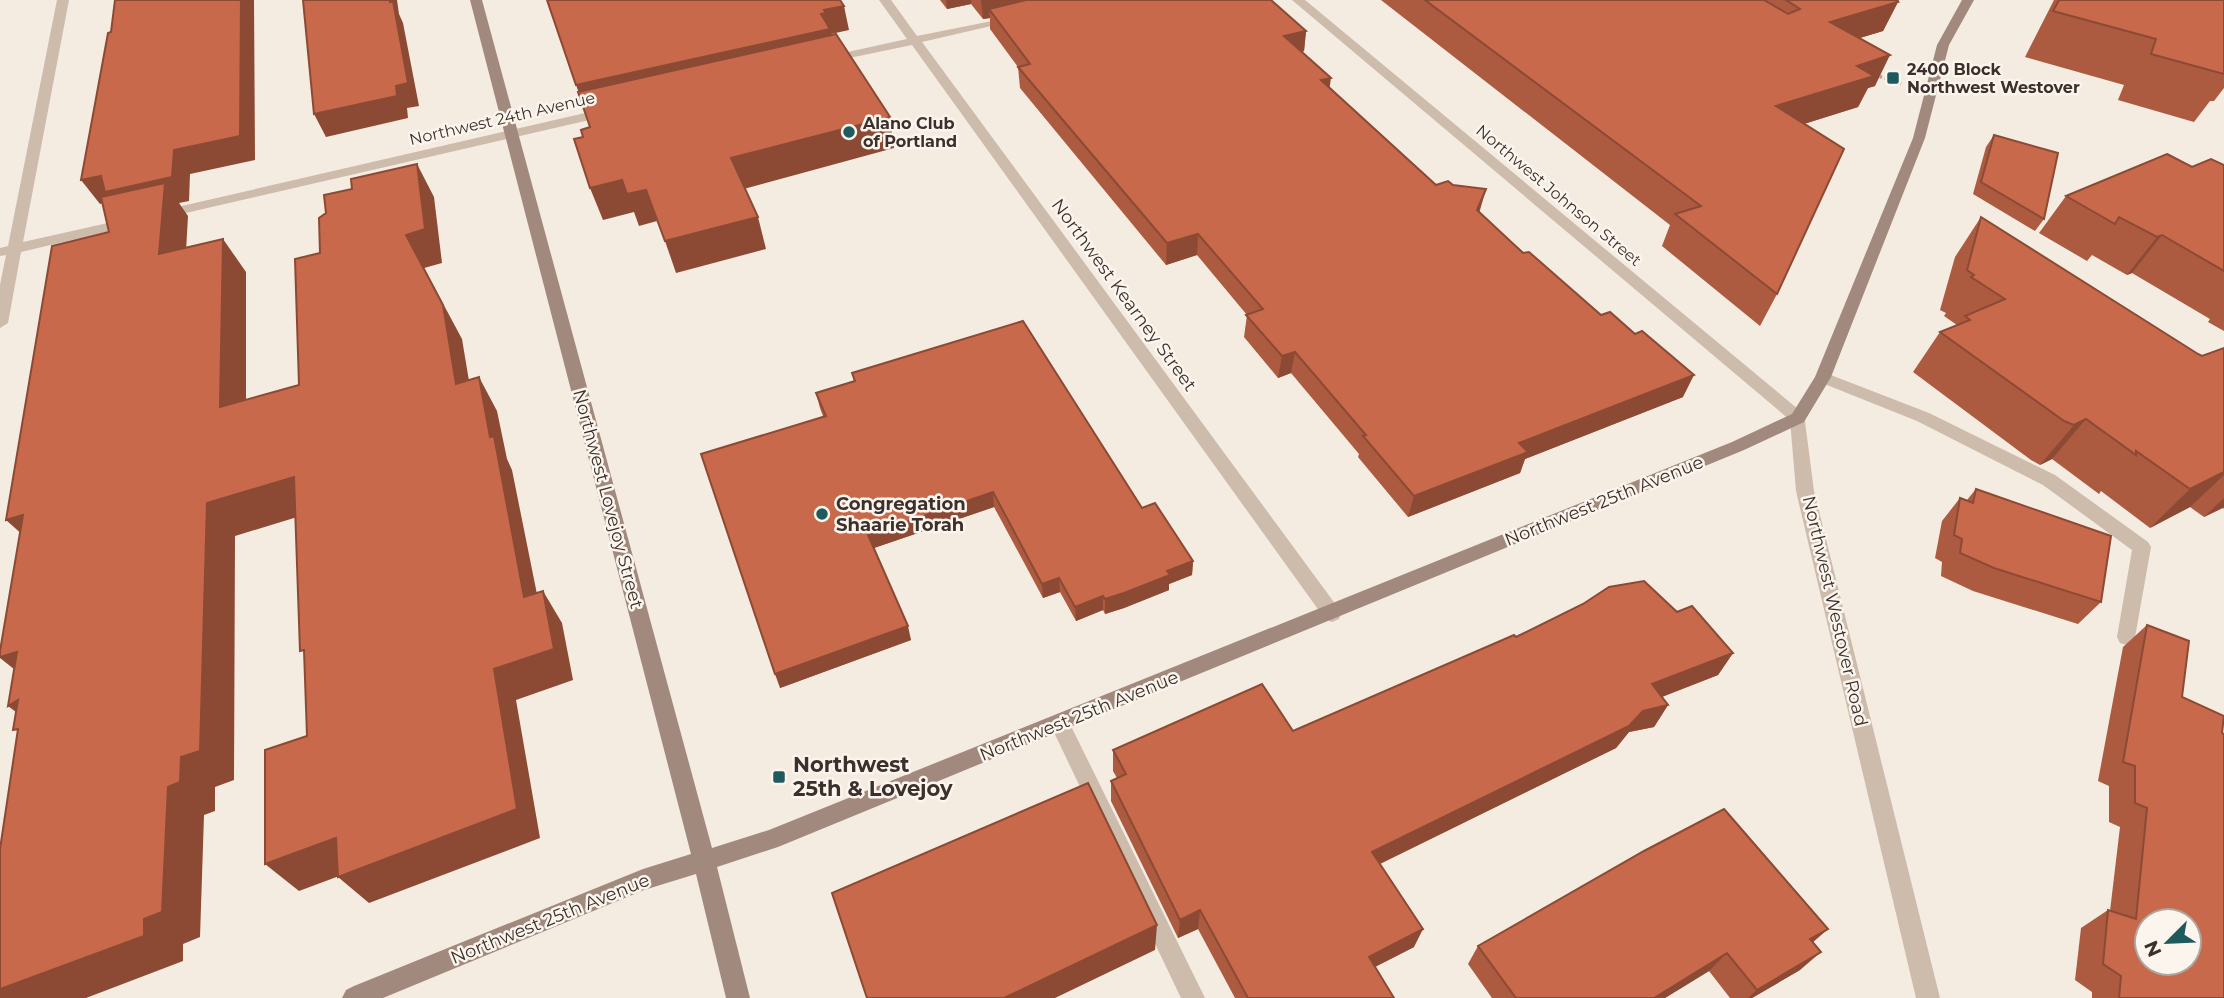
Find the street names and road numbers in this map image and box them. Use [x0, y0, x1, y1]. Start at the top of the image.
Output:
street label: Northwest 24th Avenue [407, 88, 597, 149]
street label: Northwest Johnson Street [1472, 121, 1646, 270]
street label: Northwest Kearney Street [1047, 195, 1201, 395]
street label: Northwest Lovejoy Street [568, 387, 648, 611]
street label: Northwest 25th Avenue [1501, 451, 1707, 551]
street label: Northwest Westover Road [1798, 494, 1872, 728]
street label: Northwest 25th Avenue [976, 666, 1182, 766]
street label: Northwest 25th Avenue [447, 869, 653, 969]

